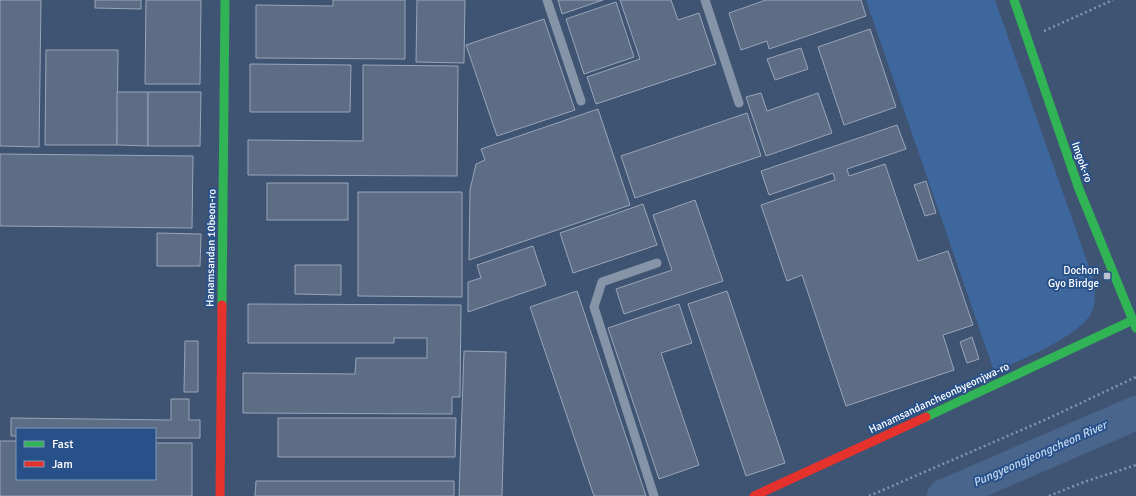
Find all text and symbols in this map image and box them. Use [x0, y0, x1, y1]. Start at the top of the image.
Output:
street label: Imgok-ro [1069, 140, 1095, 184]
street label: Hanamsandan 10beon-ro [203, 189, 219, 307]
place label: Dochon Gyo Birdge [1048, 264, 1099, 290]
marker: Dochon Gyo Birdge [1102, 271, 1112, 281]
street label: Hanamsandancheonbyeonjwa-ro [867, 360, 1011, 436]
water label: Pungyeongjeongcheon River [971, 417, 1111, 490]
legend [16, 428, 156, 480]
text: Fast [52, 437, 73, 452]
text: Jam [52, 457, 73, 472]

